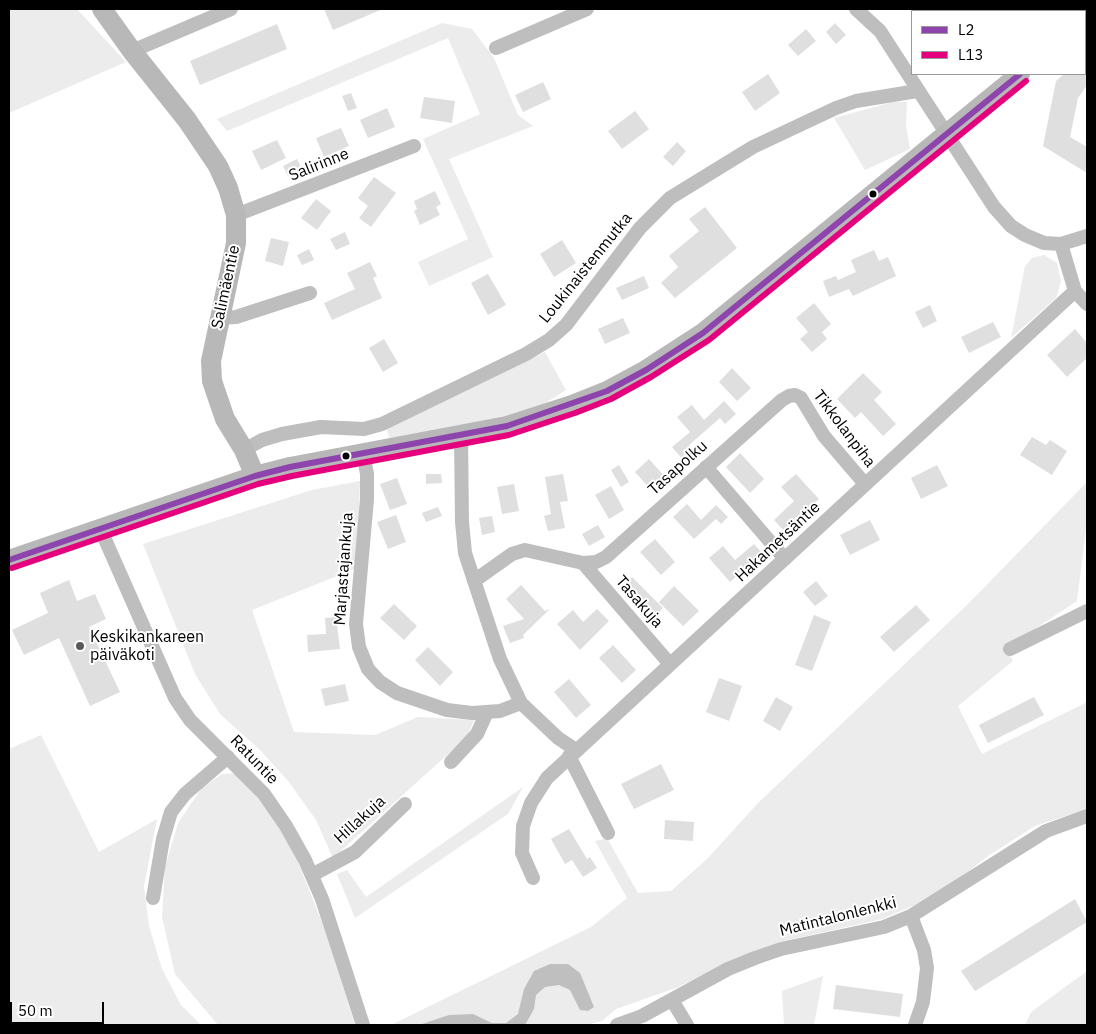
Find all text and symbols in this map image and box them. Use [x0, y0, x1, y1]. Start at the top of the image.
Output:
legend [911, 10, 1086, 75]
text: L2 [958, 20, 975, 39]
text: L13 [958, 45, 984, 64]
street label: Salirinne [286, 144, 352, 186]
unlabelled marker [868, 189, 878, 199]
street label: Loukinaistenmutka [536, 209, 636, 327]
street label: Salimäentie [208, 243, 244, 331]
street label: Tikkolanpiha [809, 387, 879, 471]
street label: Tasapolku [645, 436, 711, 500]
unlabelled marker [341, 451, 351, 461]
street label: Hakametsäntie [732, 498, 824, 586]
street label: Marjastajankuja [330, 512, 358, 626]
street label: Tasakuja [611, 572, 667, 632]
place label: Keskikankareen päiväkoti [90, 627, 204, 665]
marker: Keskikankareen päiväkoti [74, 640, 86, 652]
street label: Ratuntie [226, 731, 282, 789]
street label: Hillakuja [330, 792, 390, 848]
street label: Matintalonlenkki [778, 893, 898, 941]
scale bar [12, 992, 106, 1024]
text: 50 m [18, 1001, 53, 1020]

